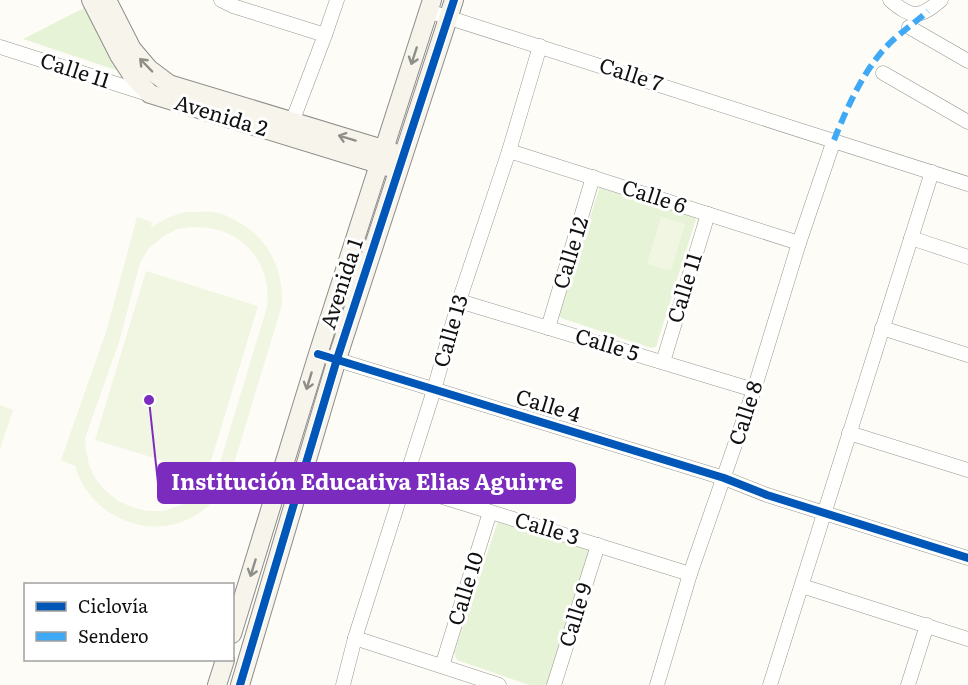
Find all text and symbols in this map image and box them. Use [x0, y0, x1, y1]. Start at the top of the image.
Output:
street label: Calle 11 [37, 43, 115, 95]
one-way arrow [408, 46, 419, 65]
street label: Calle 7 [596, 48, 668, 98]
one-way arrow [140, 58, 154, 73]
street label: Avenida 2 [171, 85, 272, 142]
one-way arrow [338, 132, 357, 143]
street label: Calle 6 [619, 170, 691, 220]
street label: Calle 12 [543, 212, 594, 292]
street label: Avenida 1 [310, 233, 369, 333]
street label: Calle 11 [657, 248, 708, 326]
street label: Calle 13 [423, 290, 474, 370]
street label: Calle 5 [572, 318, 644, 367]
one-way arrow [303, 371, 314, 390]
street label: Calle 8 [719, 376, 769, 449]
street label: Calle 4 [512, 379, 585, 428]
callout: Institución Educativa Elias Aguirre [158, 463, 575, 503]
text: Institución Educativa Elias Aguirre [171, 464, 563, 497]
street label: Calle 3 [512, 502, 584, 551]
street label: Calle 10 [438, 548, 489, 629]
one-way arrow [247, 558, 258, 577]
street label: Calle 9 [549, 578, 598, 650]
legend [24, 583, 234, 661]
text: Ciclovía [78, 592, 148, 619]
text: Sendero [78, 622, 149, 649]

